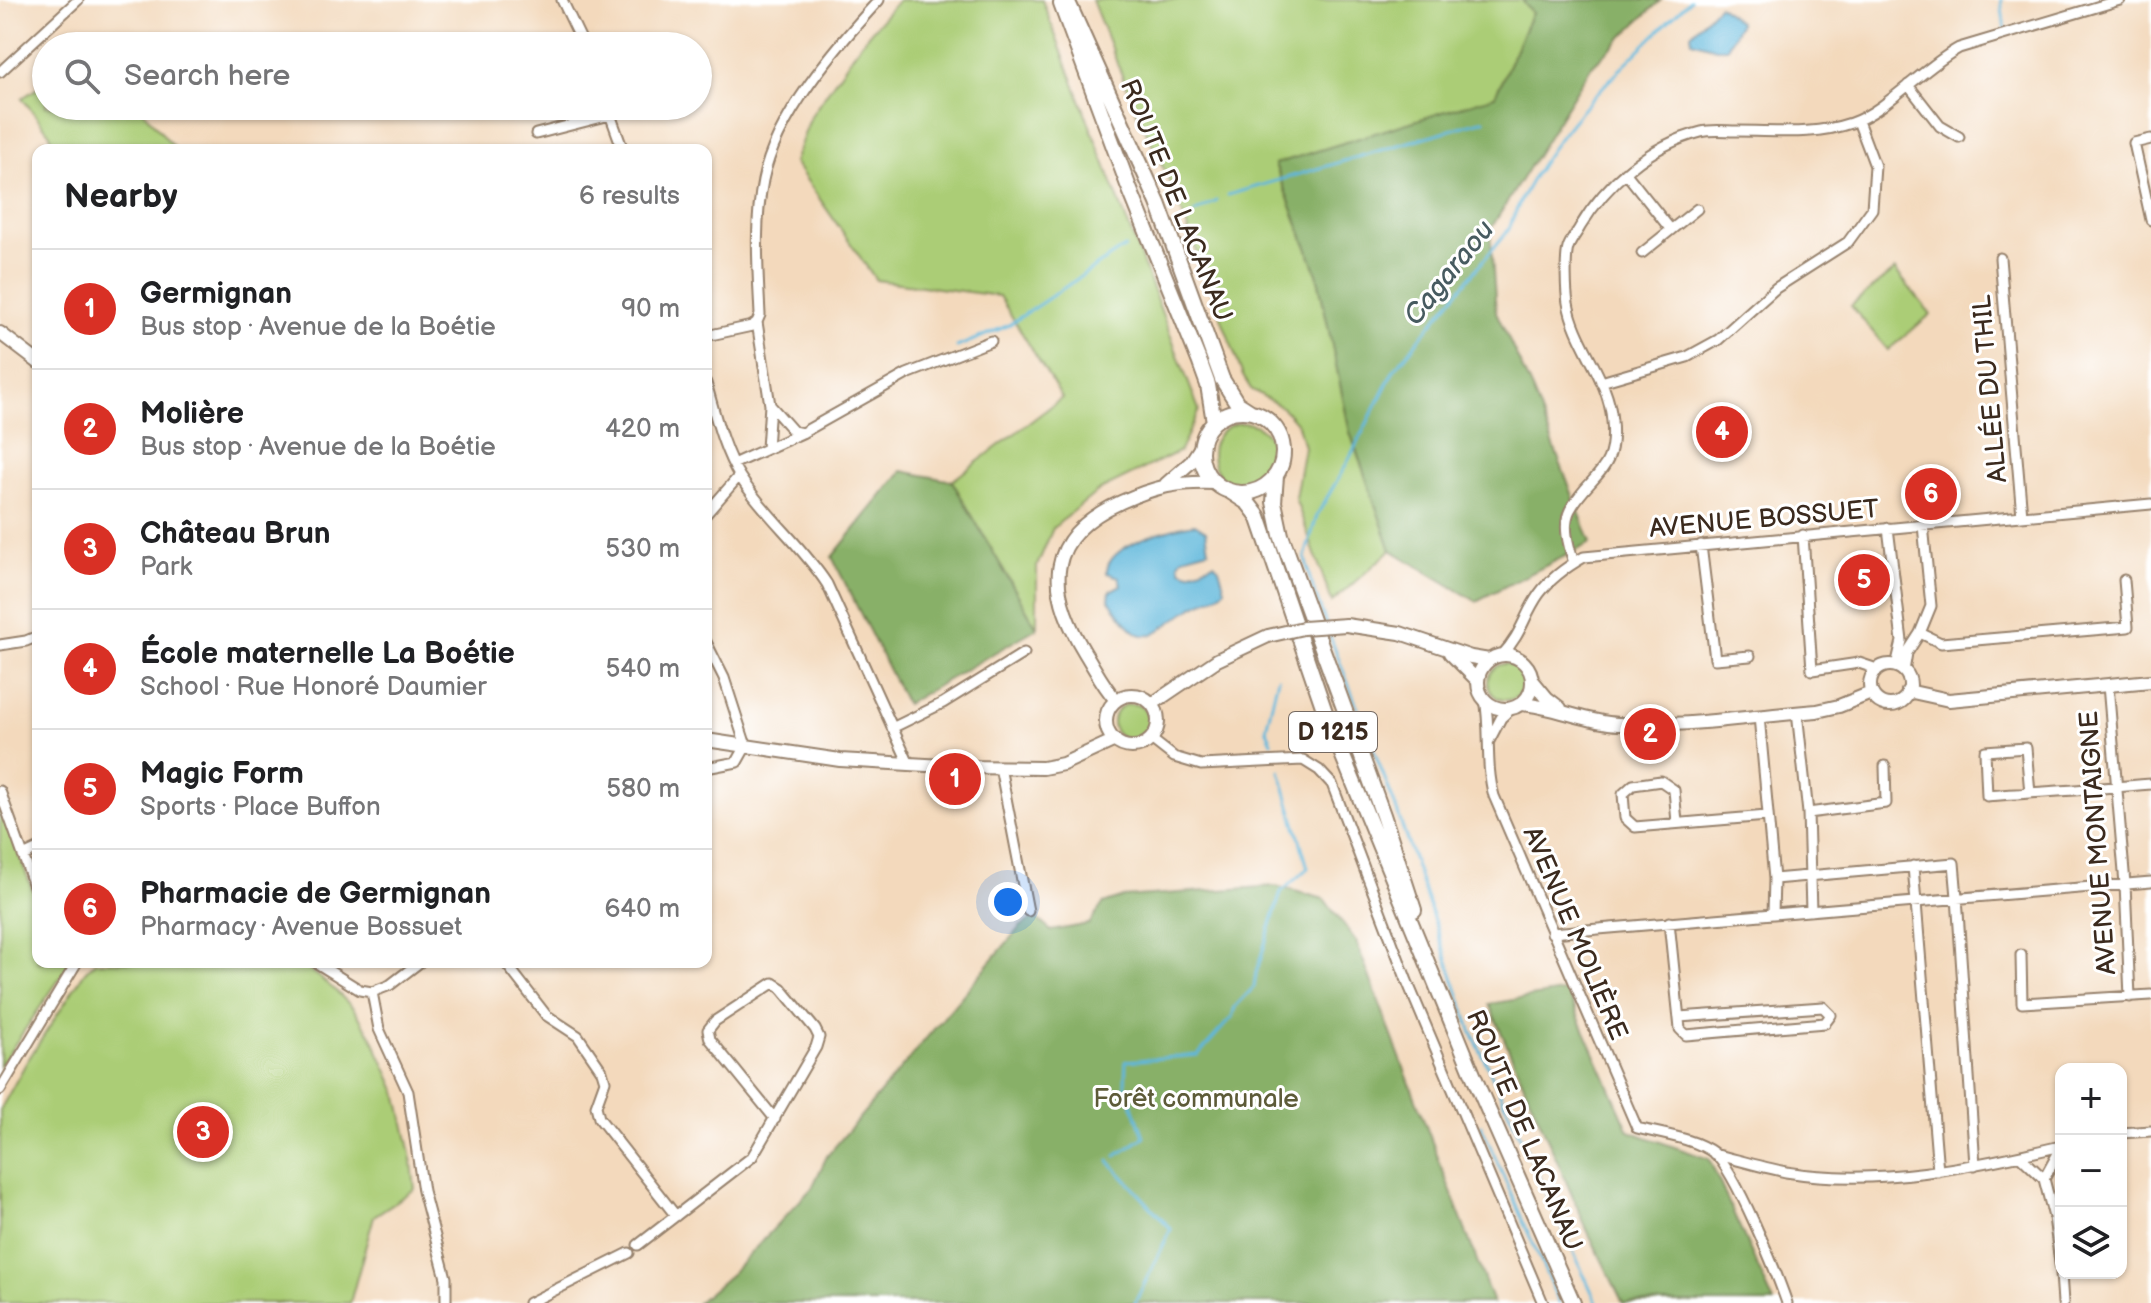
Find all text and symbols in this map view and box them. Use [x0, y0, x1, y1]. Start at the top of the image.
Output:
search box [32, 32, 712, 120]
icon: search [60, 54, 104, 98]
text: Search here [124, 58, 290, 94]
street label: ROUTE DE LACANAU [1113, 75, 1238, 326]
text: Nearby [64, 176, 178, 217]
text: 6 results [579, 181, 680, 212]
water label: Cagaraou [1397, 214, 1502, 332]
text: Germignan [140, 276, 292, 312]
text: 1 [85, 294, 95, 325]
text: 90 m [621, 294, 680, 325]
street label: ALLÉE DU THIL [1966, 294, 2014, 484]
text: Bus stop · Avenue de la Boétie [140, 312, 496, 343]
text: Molière [140, 396, 244, 432]
pin: 4 [1696, 402, 1748, 462]
text: 2 [82, 414, 98, 445]
text: 420 m [605, 414, 680, 445]
text: Bus stop · Avenue de la Boétie [140, 432, 496, 463]
pin: 6 [1905, 464, 1957, 524]
street label: AVENUE BOSSUET [1648, 494, 1881, 545]
text: Château Brun [140, 516, 331, 552]
text: 3 [82, 534, 98, 565]
text: 530 m [605, 534, 680, 565]
pin: 5 [1838, 550, 1890, 610]
text: Park [140, 552, 192, 583]
text: École maternelle La Boétie [140, 636, 515, 672]
text: 4 [82, 654, 98, 685]
text: 540 m [605, 654, 680, 685]
text: School · Rue Honoré Daumier [140, 672, 487, 703]
pin: 2 [1624, 704, 1676, 764]
street label: AVENUE MONTAIGNE [2074, 710, 2123, 976]
road number: D 1215 [1289, 712, 1377, 752]
pin: 1 [929, 749, 981, 809]
text: Magic Form [140, 756, 304, 792]
text: 5 [82, 774, 98, 805]
text: 580 m [606, 774, 680, 805]
text: Sports · Place Buffon [140, 792, 381, 823]
street label: AVENUE MOLIÈRE [1516, 822, 1635, 1045]
text: Pharmacie de Germignan [140, 876, 491, 912]
your location [988, 882, 1028, 922]
text: 6 [82, 894, 98, 925]
text: 640 m [604, 894, 680, 925]
text: Pharmacy · Avenue Bossuet [140, 912, 462, 943]
street label: ROUTE DE LACANAU [1459, 1006, 1588, 1256]
map controls [2055, 1063, 2127, 1279]
button: + [2055, 1063, 2127, 1135]
park label: Forêt communale [1093, 1084, 1299, 1115]
pin: 3 [177, 1102, 229, 1162]
button: − [2055, 1135, 2127, 1207]
button: layers [2055, 1207, 2127, 1279]

